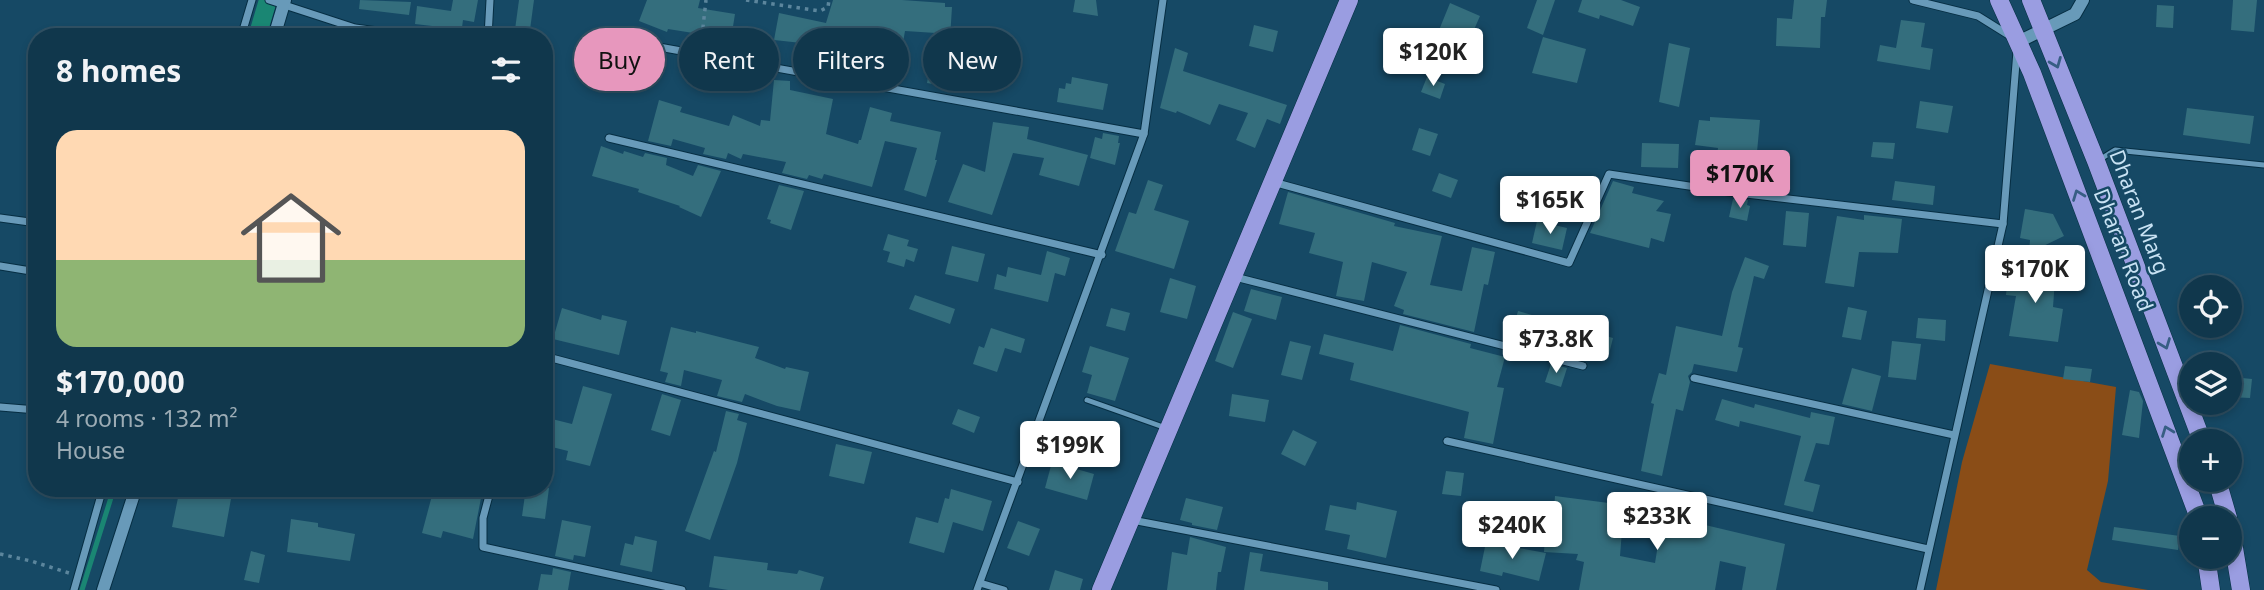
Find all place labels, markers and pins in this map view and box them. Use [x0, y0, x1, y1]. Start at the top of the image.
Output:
pin: $120K [1384, 28, 1482, 88]
pin: $170K [1691, 150, 1789, 210]
pin: $165K [1501, 176, 1599, 236]
pin: $170K [1986, 246, 2084, 305]
pin: $73.8K [1499, 316, 1613, 375]
pin: $199K [1021, 421, 1119, 481]
pin: $233K [1608, 492, 1706, 552]
pin: $240K [1463, 502, 1561, 561]

